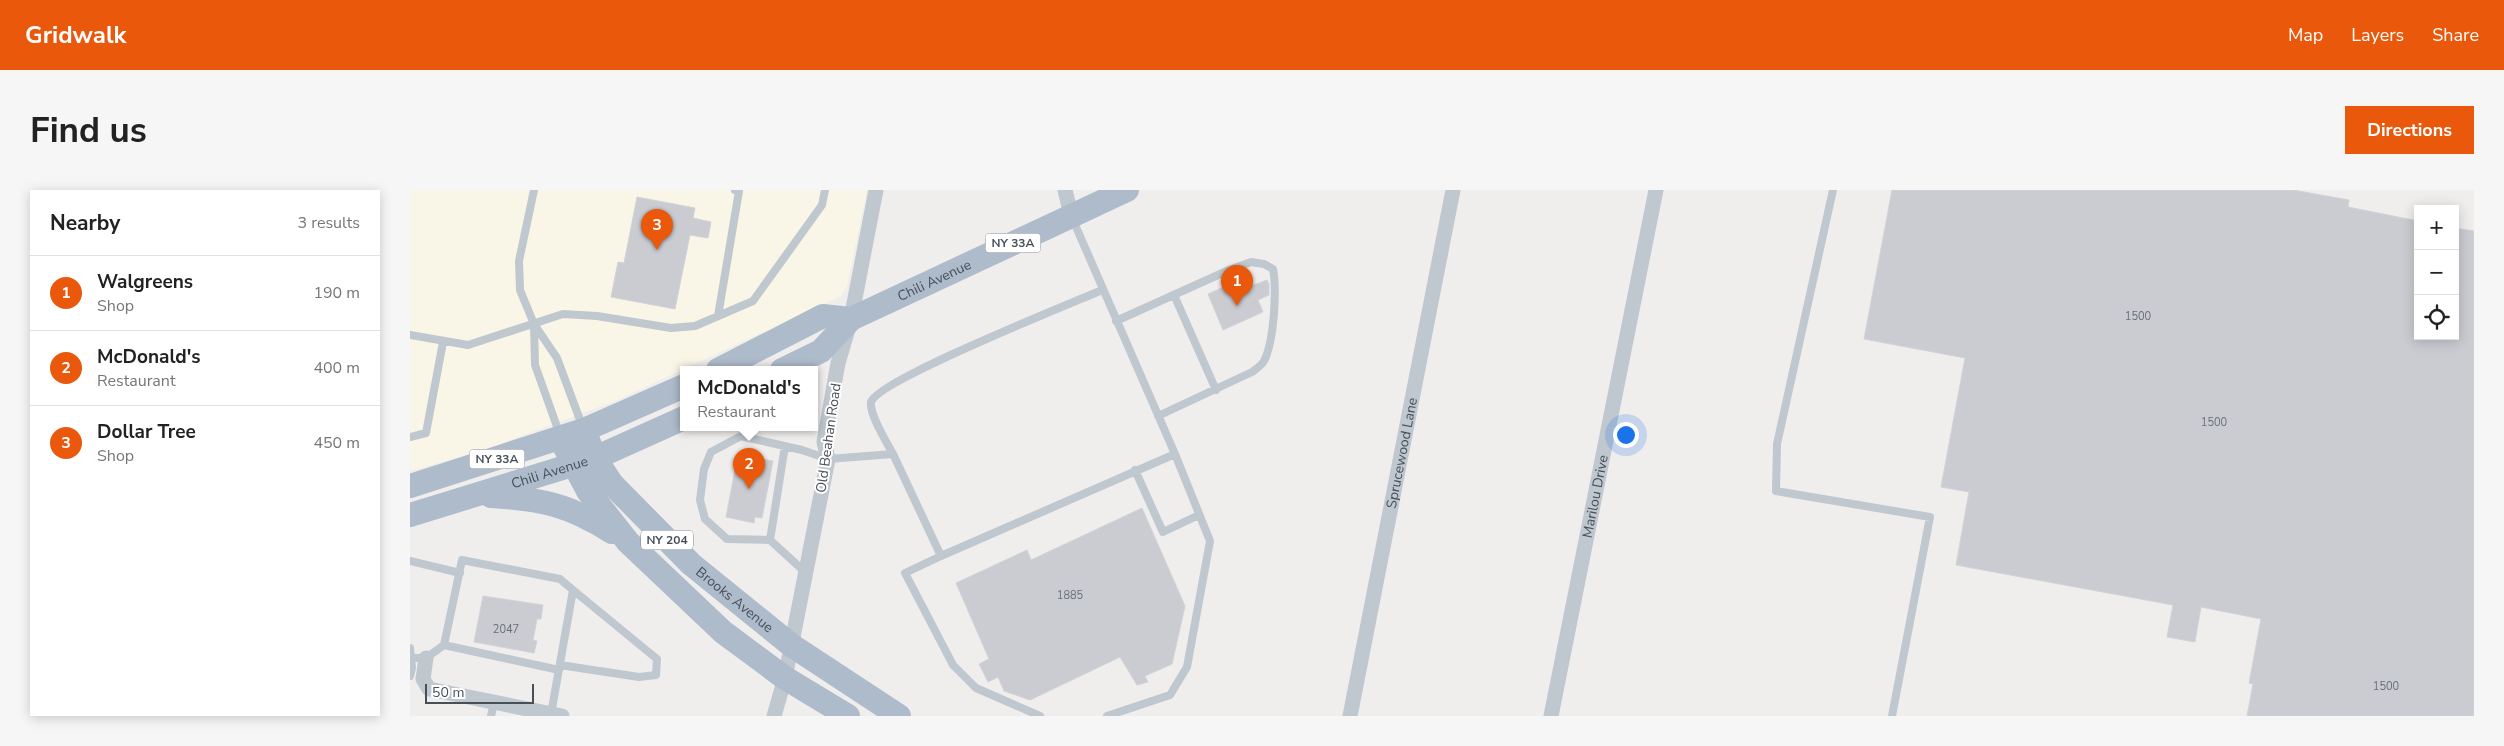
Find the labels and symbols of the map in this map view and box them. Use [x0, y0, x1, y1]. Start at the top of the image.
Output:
pin: 3 [641, 209, 673, 250]
road number: NY 33A [986, 234, 1040, 252]
street label: Chili Avenue [894, 255, 974, 306]
pin: 1 [1221, 265, 1253, 306]
house number: 1500 [2125, 309, 2152, 324]
street label: Old Beahan Road [811, 382, 846, 494]
street label: Sprucewood Lane [1382, 396, 1422, 510]
house number: 1500 [2201, 415, 2228, 430]
your location [1613, 422, 1639, 448]
pin: 2 [733, 448, 765, 489]
road number: NY 33A [469, 450, 524, 468]
street label: Chili Avenue [509, 452, 590, 493]
street label: Marilou Drive [1578, 453, 1613, 540]
road number: NY 204 [641, 530, 693, 550]
street label: Brooks Avenue [692, 563, 777, 637]
house number: 1885 [1057, 588, 1084, 603]
house number: 2047 [493, 622, 519, 637]
house number: 1500 [2373, 679, 2400, 694]
scale bar [425, 681, 534, 704]

